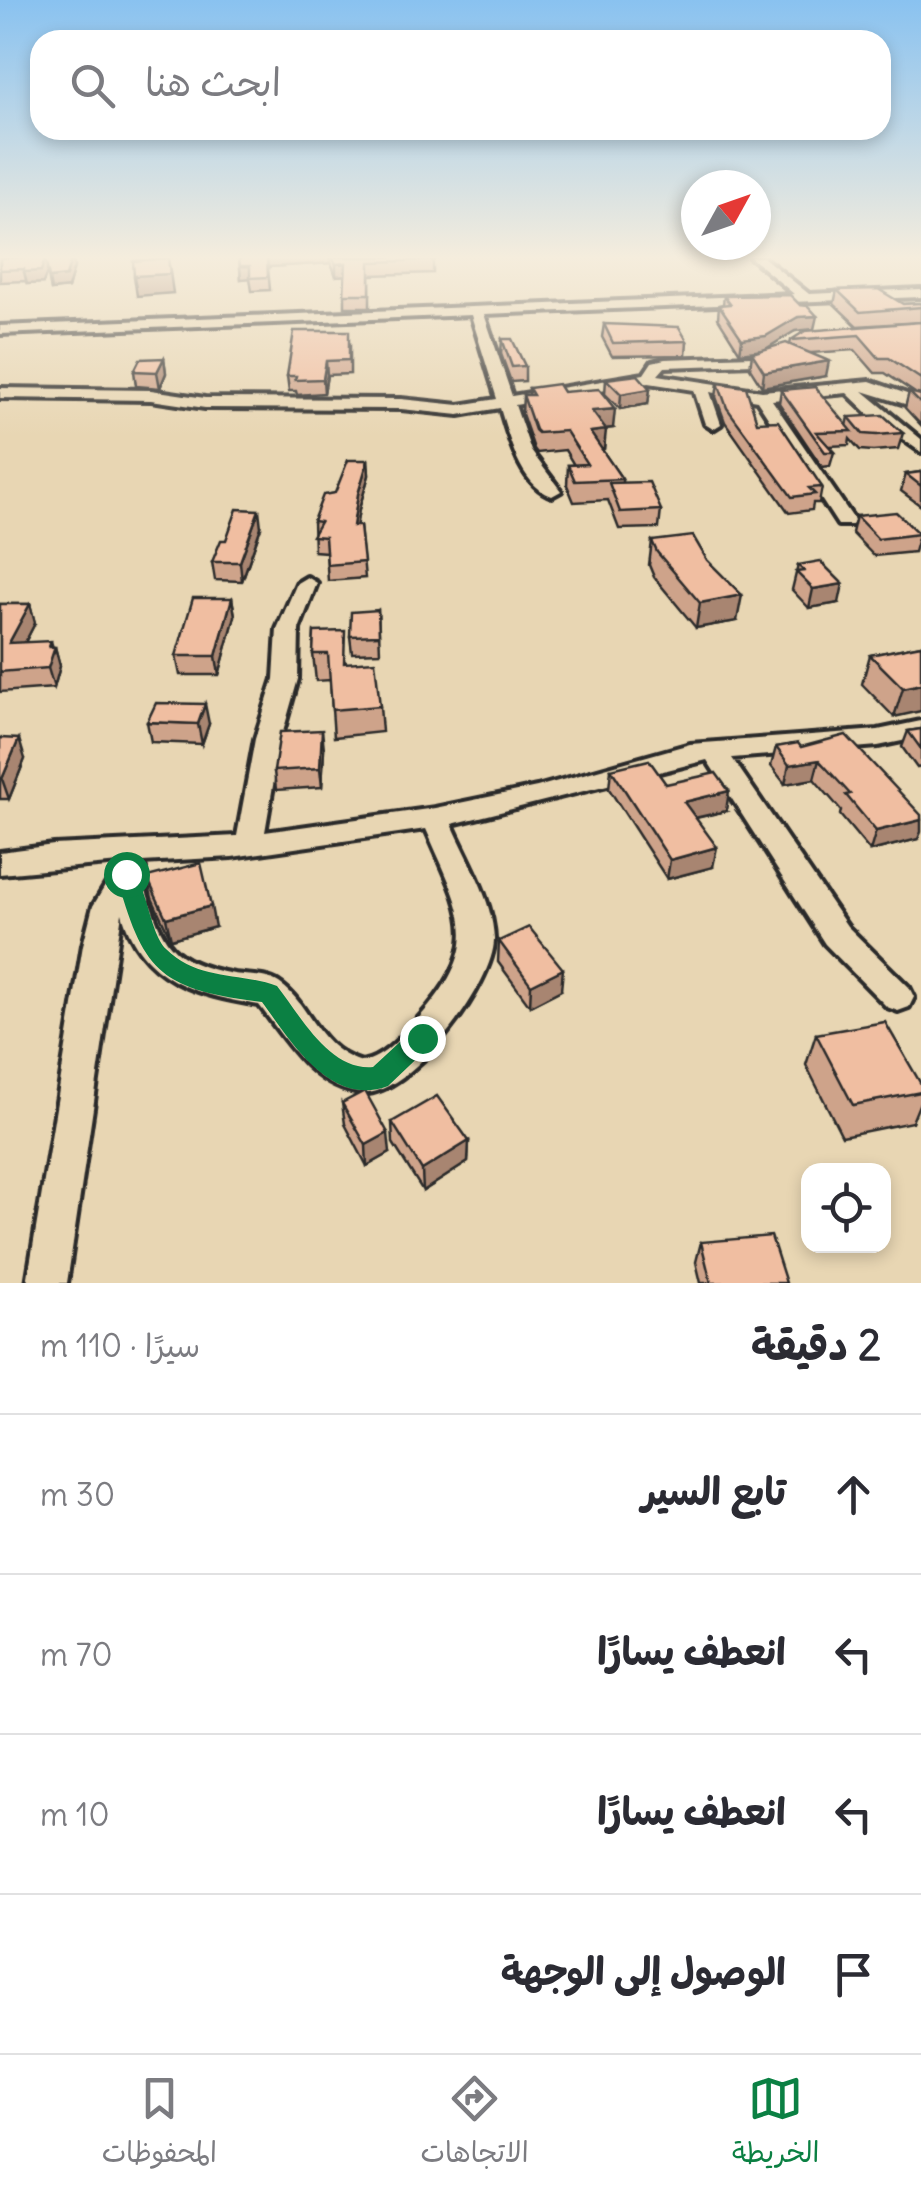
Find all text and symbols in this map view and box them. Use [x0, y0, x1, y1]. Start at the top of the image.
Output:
search box [30, 30, 891, 140]
icon: search [65, 58, 120, 113]
text: ابحث هنا [145, 59, 281, 106]
north arrow [681, 170, 771, 260]
route start [104, 852, 150, 898]
route end [400, 1016, 446, 1062]
map controls [801, 1163, 891, 1253]
button: locate [801, 1163, 891, 1253]
text: 2 دقيقة [751, 1319, 881, 1371]
text: سيرًا · 110 m [40, 1325, 200, 1366]
icon: ahead [826, 1467, 881, 1522]
text: تابع السير [642, 1468, 786, 1515]
text: 30 m [40, 1474, 115, 1515]
icon: left [826, 1627, 881, 1682]
text: انعطف يسارًا [597, 1628, 786, 1675]
text: 70 m [40, 1634, 112, 1675]
icon: left [826, 1787, 881, 1842]
text: انعطف يسارًا [597, 1788, 786, 1835]
text: 10 m [40, 1794, 109, 1835]
icon: arrive [826, 1947, 881, 2002]
text: الوصول إلى الوجهة [501, 1948, 786, 1995]
tab: المحفوظات [102, 2071, 217, 2177]
tab: الاتجاهات [420, 2071, 529, 2177]
tab: الخريطة [732, 2071, 819, 2177]

